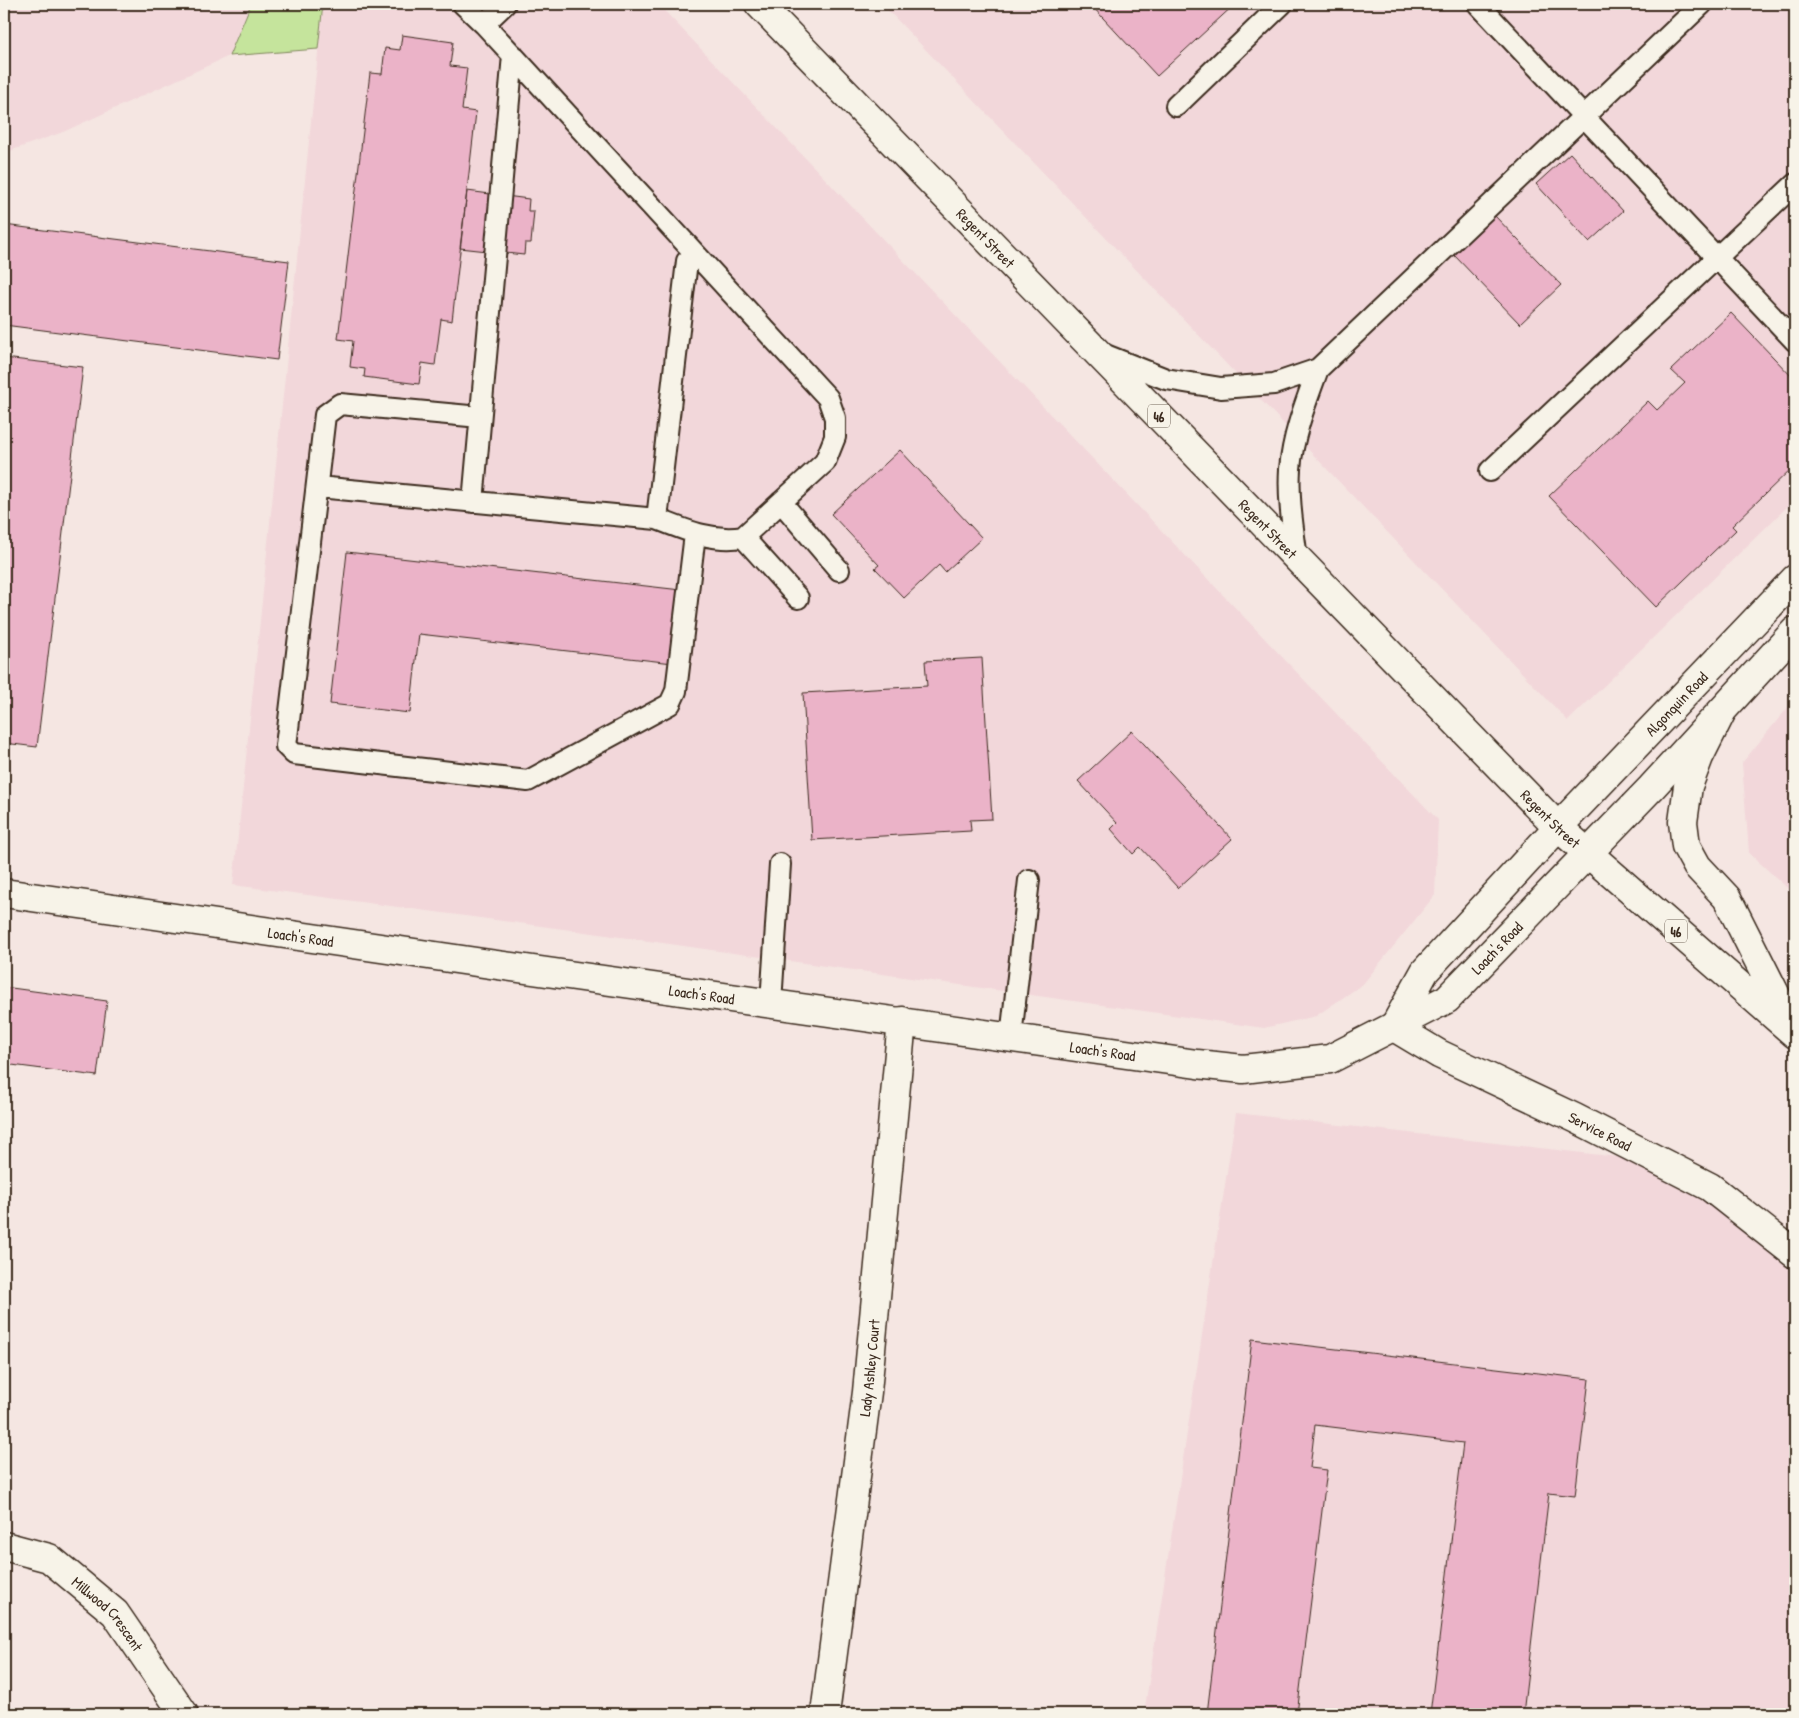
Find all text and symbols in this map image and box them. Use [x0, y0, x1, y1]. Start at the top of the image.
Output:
street label: Regent Street [952, 203, 1021, 273]
road number: 46 [1148, 404, 1170, 428]
street label: Regent Street [1234, 494, 1303, 564]
street label: Algonquin Road [1640, 666, 1712, 740]
street label: Regent Street [1516, 785, 1586, 853]
street label: Loach's Road [1466, 916, 1527, 979]
road number: 46 [1665, 919, 1687, 942]
street label: Loach's Road [267, 921, 335, 952]
street label: Loach's Road [668, 979, 736, 1009]
street label: Loach's Road [1069, 1036, 1137, 1066]
street label: Service Road [1565, 1106, 1635, 1156]
street label: Lady Ashley Court [853, 1317, 884, 1418]
street label: Millwood Crescent [68, 1571, 149, 1656]

